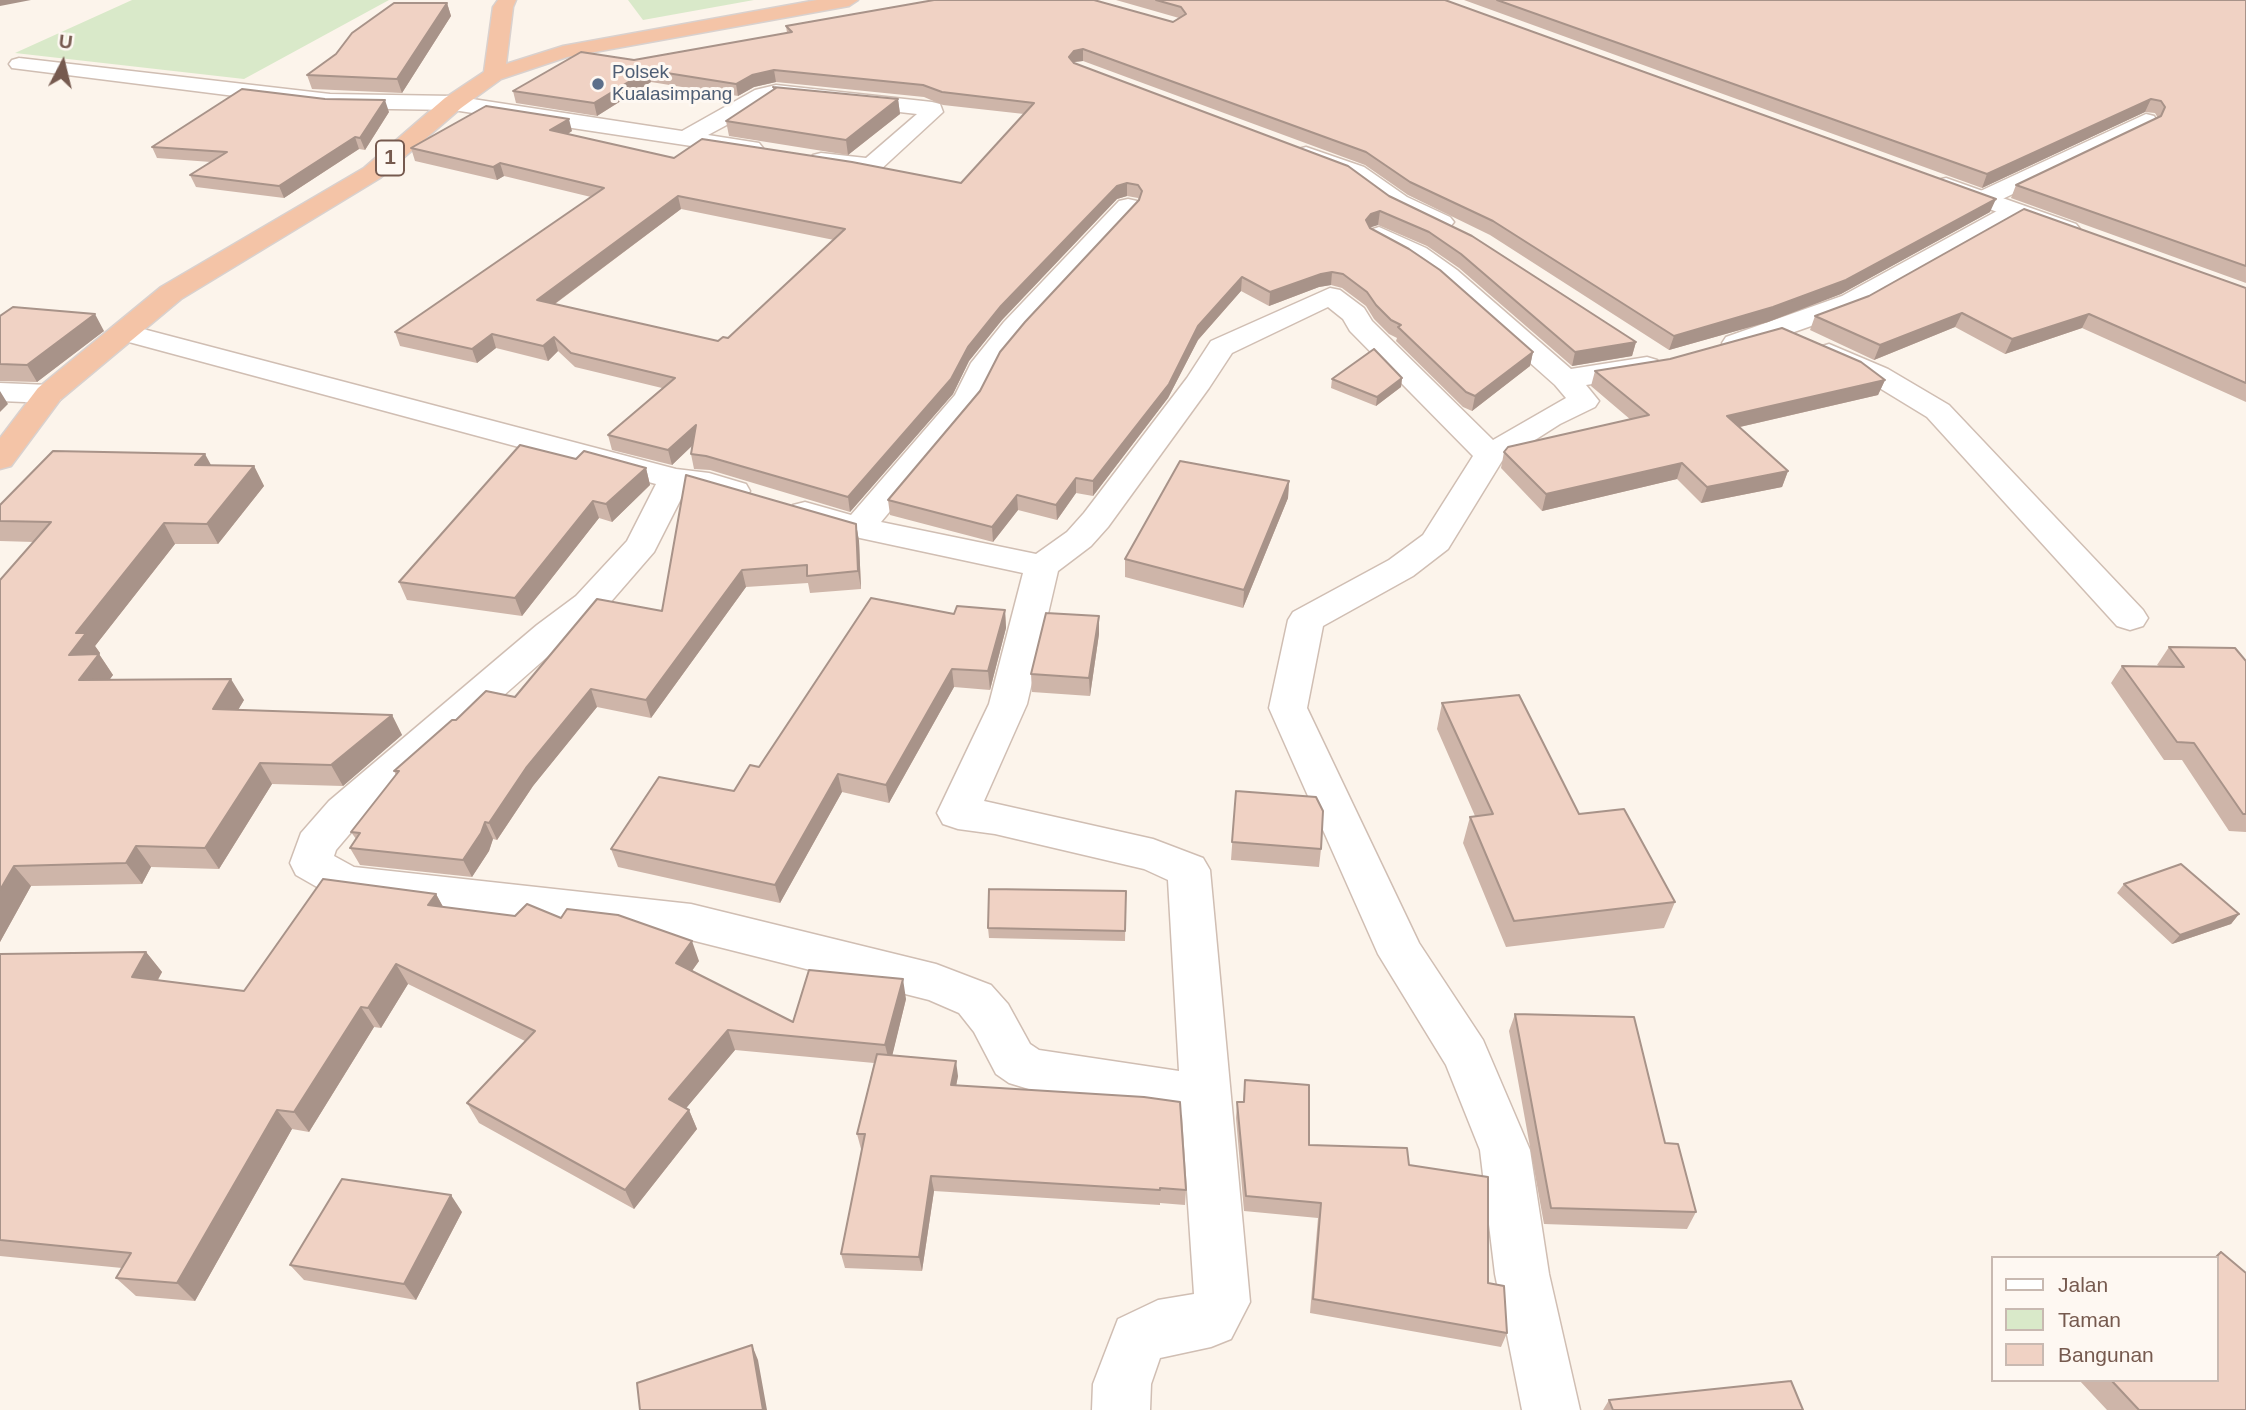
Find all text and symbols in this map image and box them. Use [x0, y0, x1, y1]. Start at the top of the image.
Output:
north arrow [28, 28, 98, 98]
text: U [58, 30, 74, 53]
place label: Polsek Kualasimpang [612, 62, 732, 106]
marker: Polsek Kualasimpang [590, 76, 606, 92]
road number: 1 [376, 140, 404, 176]
legend [1990, 1256, 2218, 1382]
text: Jalan [2058, 1273, 2108, 1296]
text: Taman [2058, 1308, 2121, 1331]
text: Bangunan [2058, 1343, 2154, 1366]

